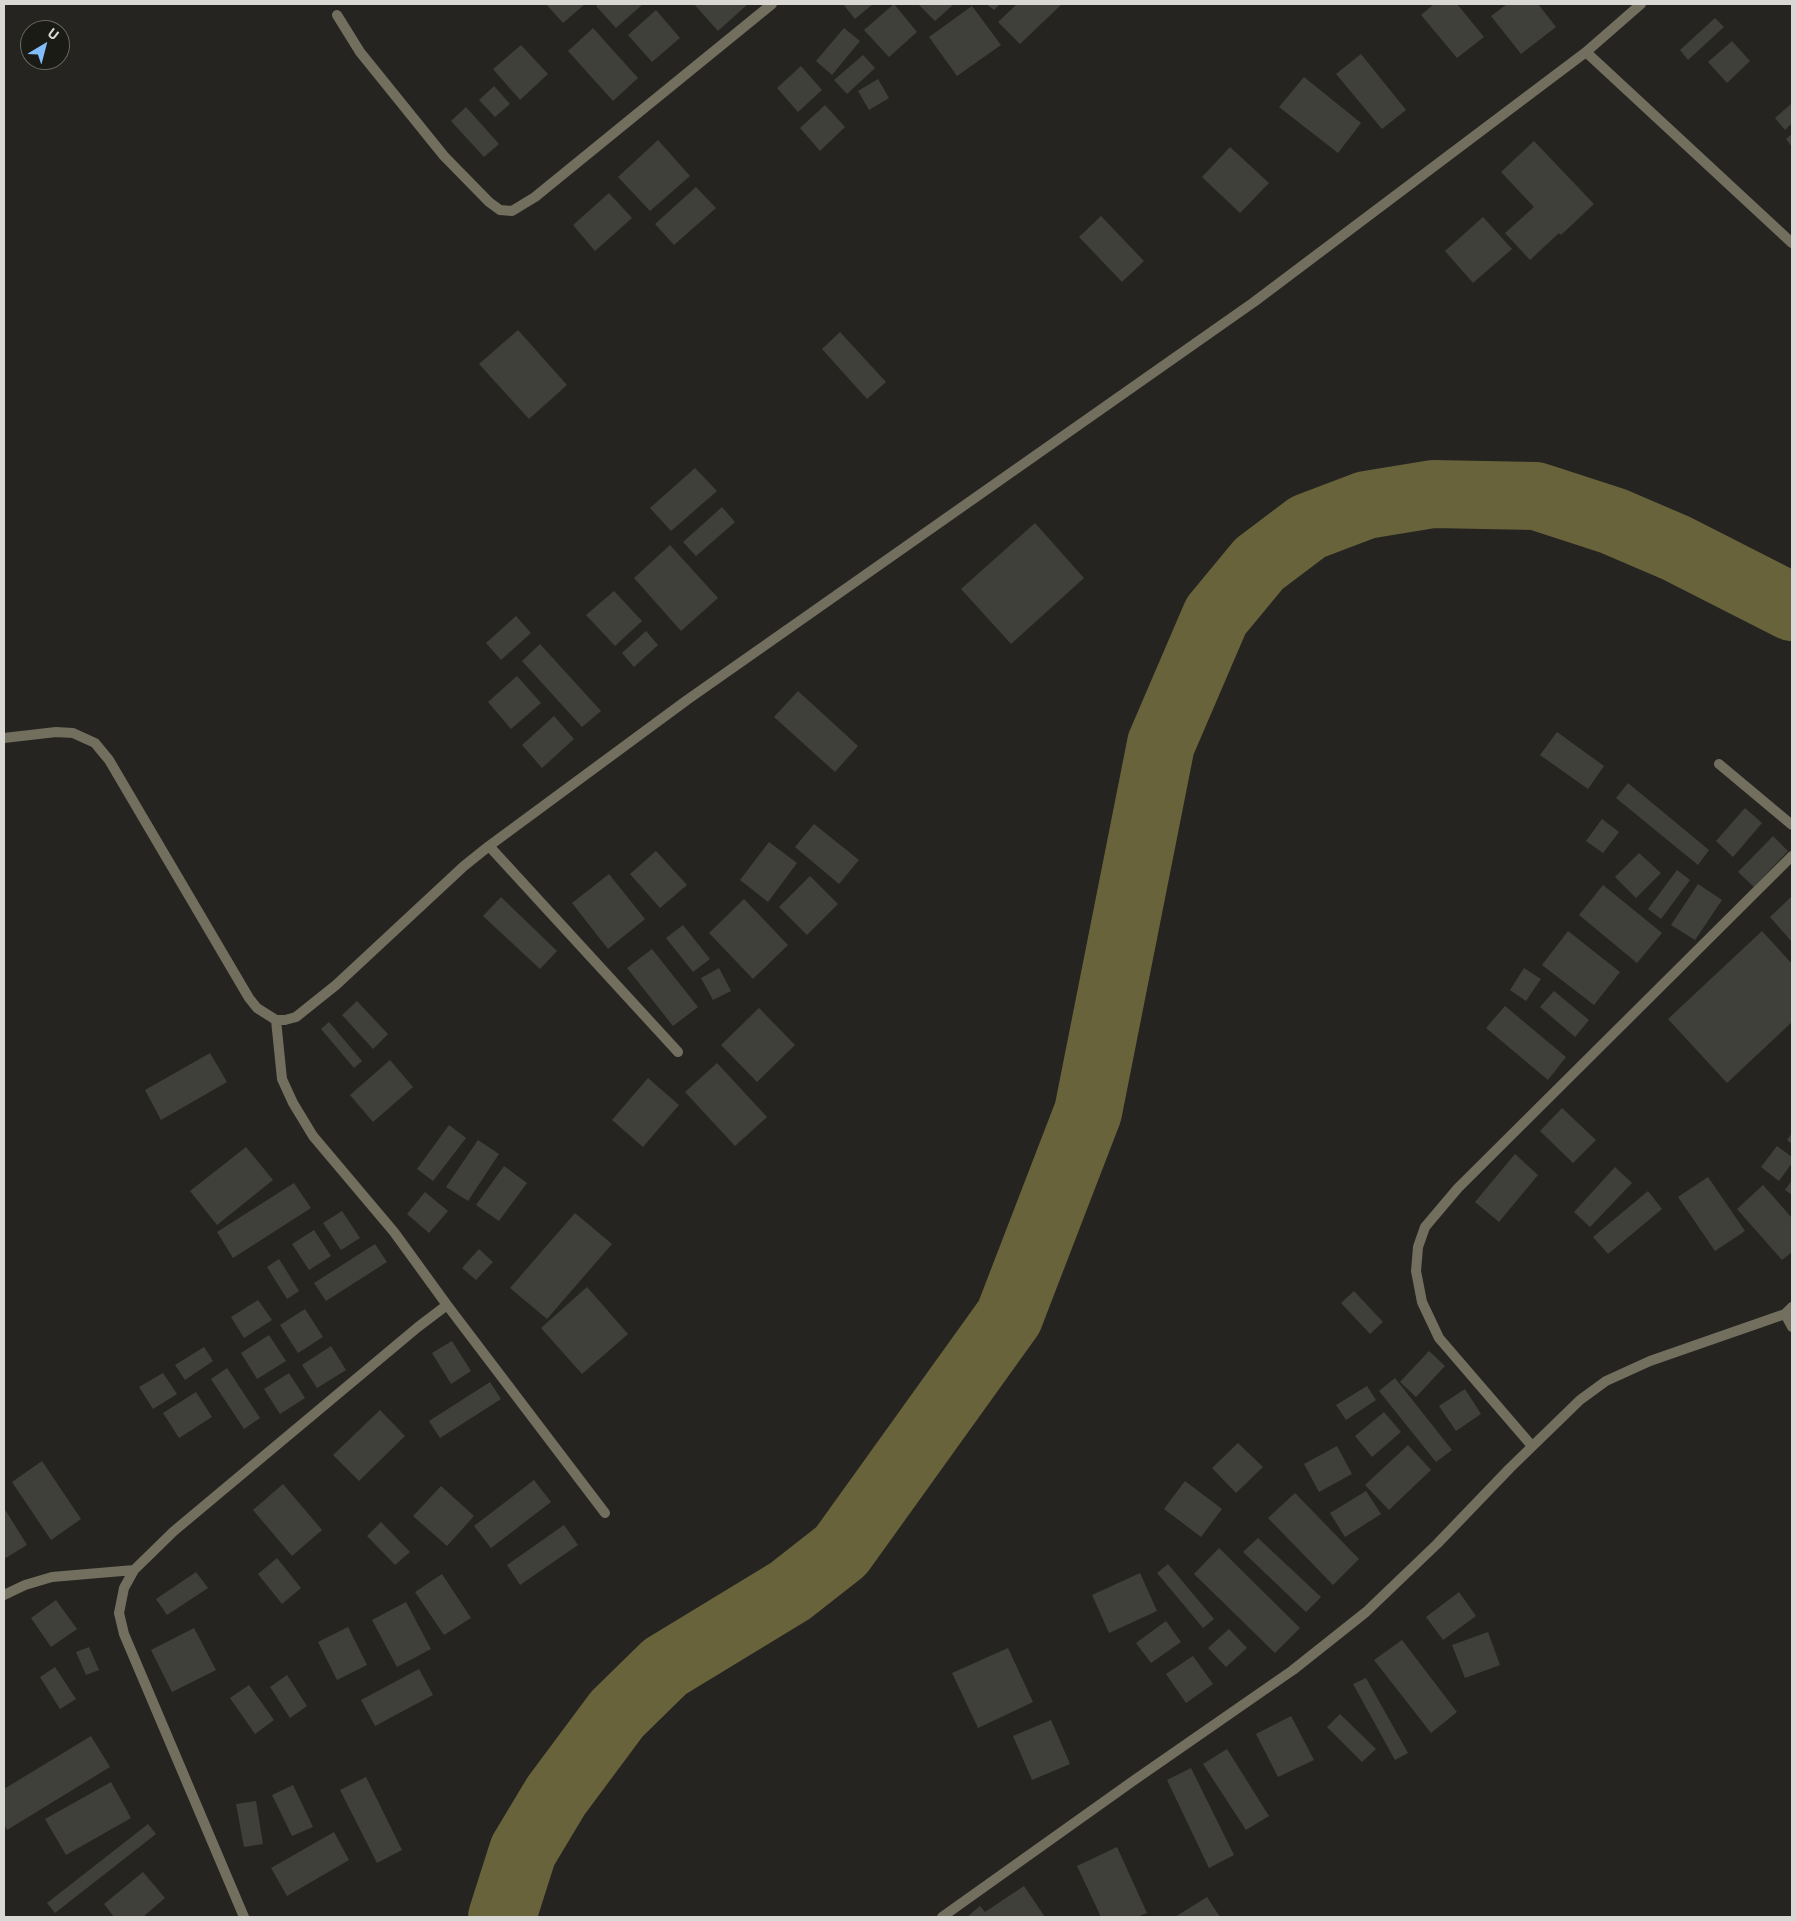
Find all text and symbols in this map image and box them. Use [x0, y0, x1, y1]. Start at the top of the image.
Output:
north arrow [20, 20, 70, 70]
text: U [44, 24, 63, 44]

